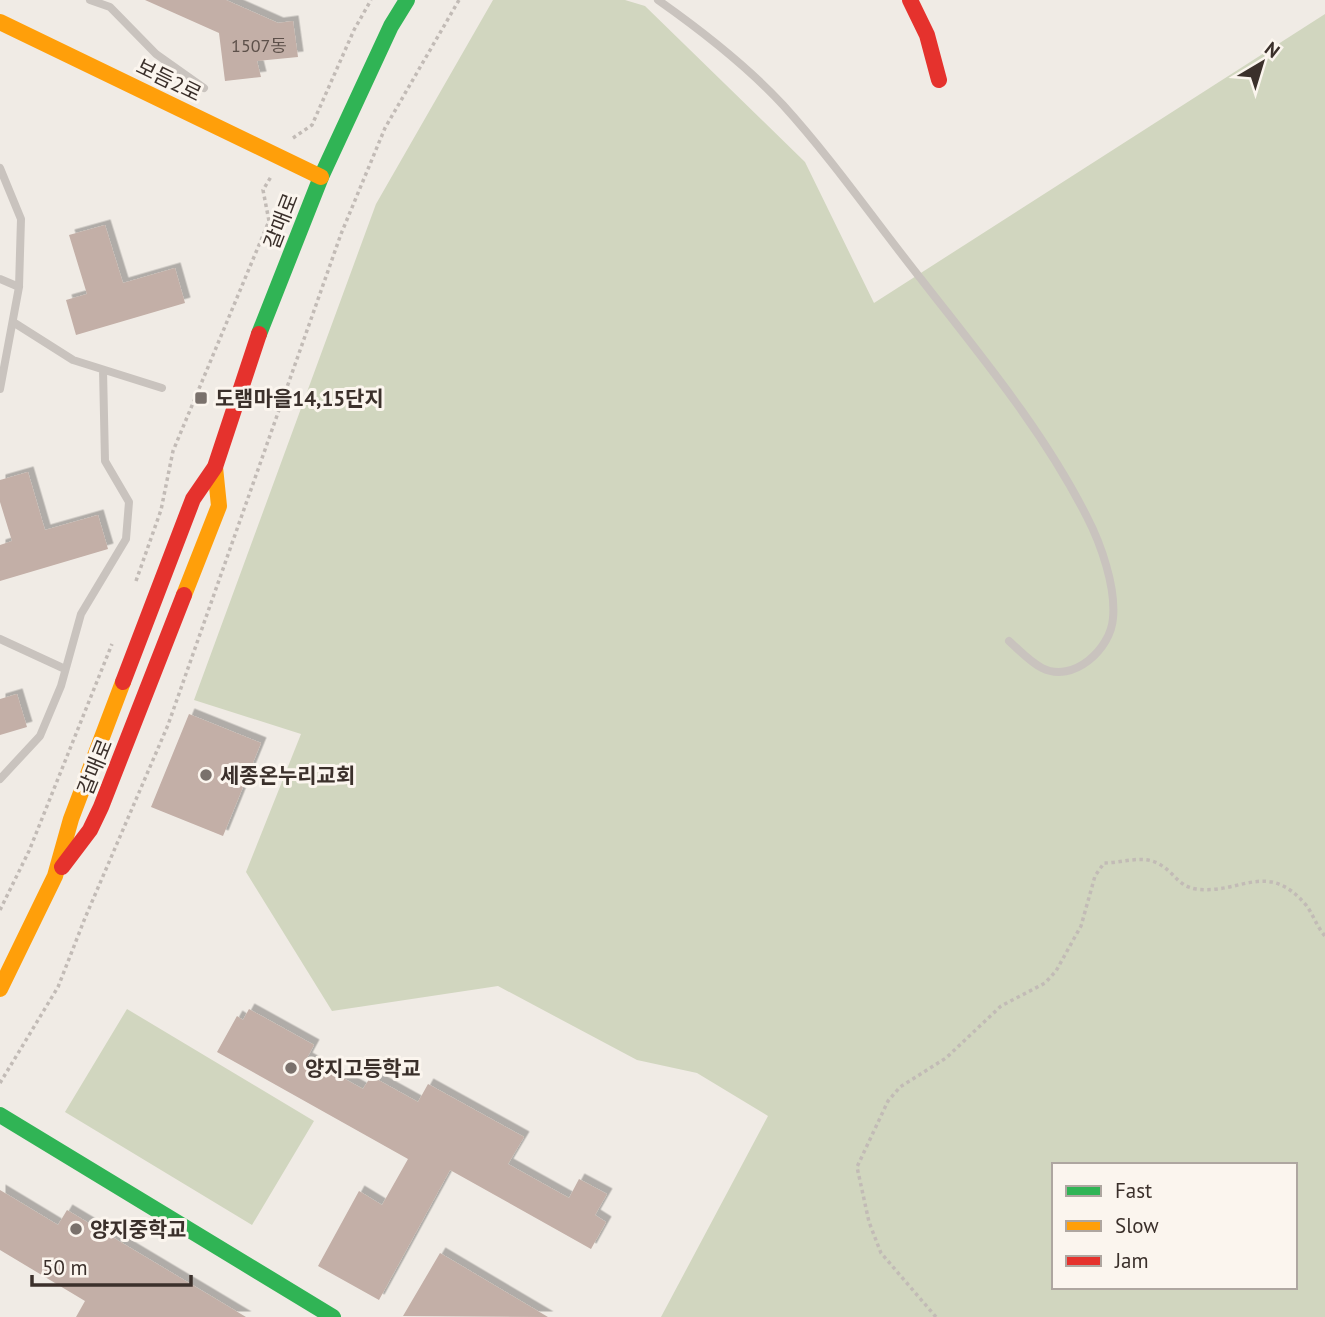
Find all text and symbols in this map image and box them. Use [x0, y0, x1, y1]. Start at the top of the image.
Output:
north arrow [1227, 28, 1297, 98]
house number: 1507동 [231, 34, 287, 57]
text: N [1260, 36, 1285, 63]
street label: 보듬2로 [132, 53, 206, 107]
street label: 갈매로 [258, 189, 304, 253]
place label: 도램마을14,15단지 [215, 385, 384, 412]
marker: 도램마을14,15단지 [193, 390, 209, 406]
street label: 갈매로 [72, 735, 118, 799]
place label: 세종온누리교회 [220, 762, 355, 789]
marker: 세종온누리교회 [198, 767, 214, 783]
place label: 양지고등학교 [305, 1055, 421, 1082]
marker: 양지고등학교 [283, 1060, 299, 1076]
legend [1052, 1163, 1297, 1289]
text: Fast [1115, 1177, 1152, 1204]
text: Slow [1115, 1212, 1159, 1239]
place label: 양지중학교 [90, 1216, 187, 1243]
marker: 양지중학교 [68, 1221, 84, 1237]
scale bar [32, 1244, 191, 1288]
text: Jam [1114, 1247, 1149, 1274]
text: 50 m [42, 1254, 88, 1281]

